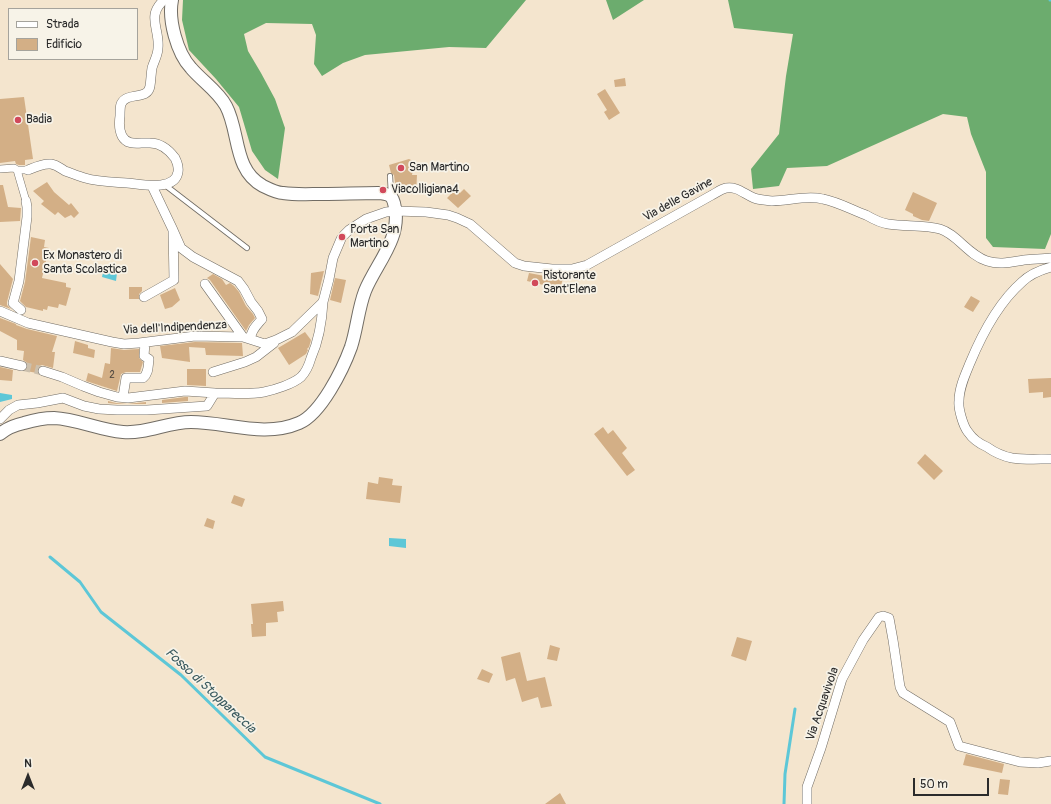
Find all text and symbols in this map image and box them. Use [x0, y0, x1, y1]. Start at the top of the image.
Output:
legend [8, 8, 138, 60]
text: Strada [46, 17, 79, 32]
text: Edificio [46, 37, 82, 52]
place label: Badia [26, 113, 52, 127]
marker: Badia [13, 115, 23, 125]
place label: San Martino [409, 161, 469, 175]
marker: San Martino [396, 163, 406, 173]
street label: Via delle Gavine [641, 175, 715, 225]
place label: Viacolligiana4 [391, 183, 459, 197]
marker: Viacolligiana4 [378, 185, 388, 195]
place label: Porta San Martino [350, 223, 399, 251]
marker: Porta San Martino [337, 232, 347, 242]
place label: Ex Monastero di Santa Scolastica [43, 249, 127, 277]
marker: Ex Monastero di Santa Scolastica [30, 258, 40, 268]
place label: Ristorante Sant'Elena [543, 269, 596, 297]
marker: Ristorante Sant'Elena [530, 278, 540, 288]
street label: Via dell'Indipendenza [123, 318, 227, 338]
house number: 2 [109, 369, 115, 381]
water label: Fosso di Stoppareccia [162, 645, 258, 737]
street label: Via Acquavivola [804, 665, 842, 743]
north arrow [8, 756, 48, 796]
text: N [24, 757, 32, 770]
scale bar [915, 770, 991, 796]
text: 50 m [920, 777, 948, 792]

